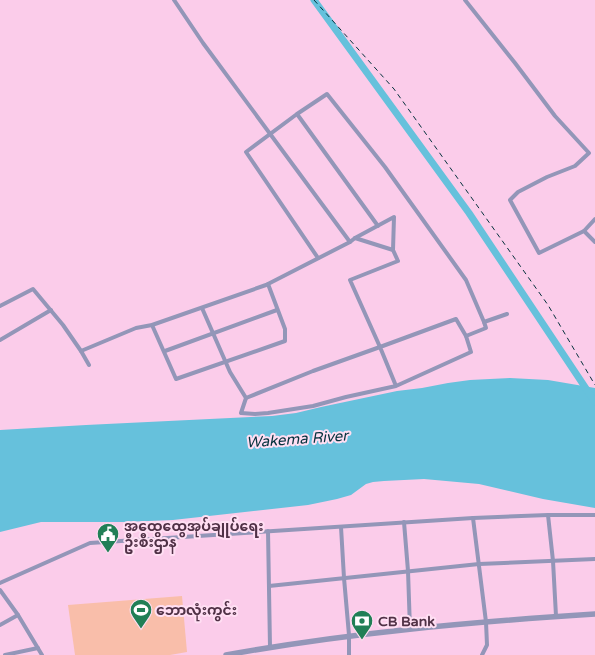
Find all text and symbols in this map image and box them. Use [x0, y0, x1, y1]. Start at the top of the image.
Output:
water label: Wakema River [245, 426, 351, 452]
place label: အထွေထွေအုပ်ချုပ်ရေး ဦးစီးဌာန [124, 516, 264, 554]
public building icon: အထွေထွေအုပ်ချုပ်ရေး ဦးစီးဌာန [95, 521, 121, 554]
sports icon: ဘောလုံးကွင်း [128, 597, 154, 630]
place label: ဘောလုံးကွင်း [156, 600, 237, 622]
bank icon: CB Bank [349, 608, 375, 641]
place label: CB Bank [378, 613, 435, 630]

